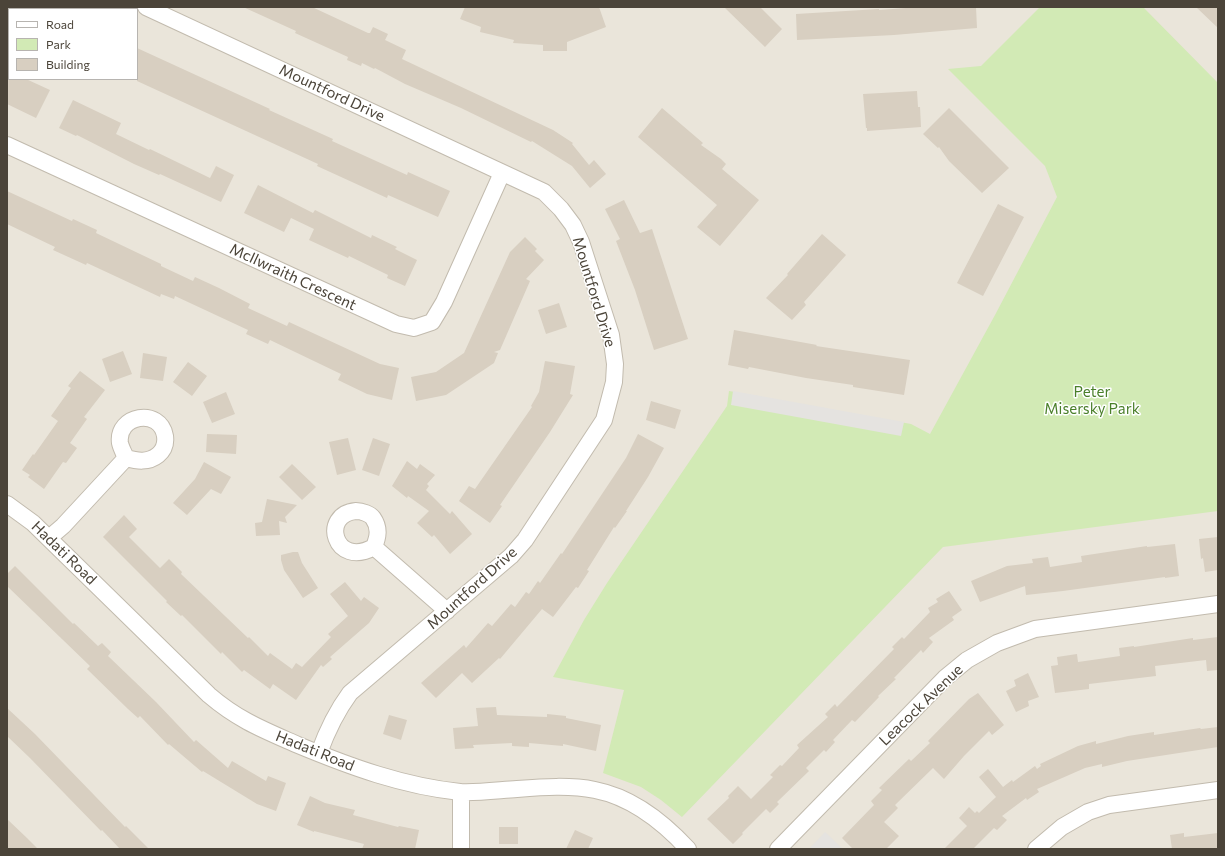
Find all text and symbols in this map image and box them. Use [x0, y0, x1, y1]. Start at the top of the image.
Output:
legend [8, 8, 138, 80]
text: Road [46, 17, 74, 31]
text: Park [46, 37, 71, 51]
text: Building [46, 57, 90, 71]
street label: Mountford Drive [276, 61, 388, 125]
street label: Mountford Drive [569, 235, 619, 349]
street label: McIlwraith Crescent [227, 240, 359, 314]
park label: Peter Misersky Park [1044, 383, 1140, 418]
street label: Hadati Road [28, 518, 100, 588]
street label: Mountford Drive [423, 543, 521, 633]
street label: Leacock Avenue [875, 661, 967, 749]
street label: Hadati Road [273, 727, 357, 775]

